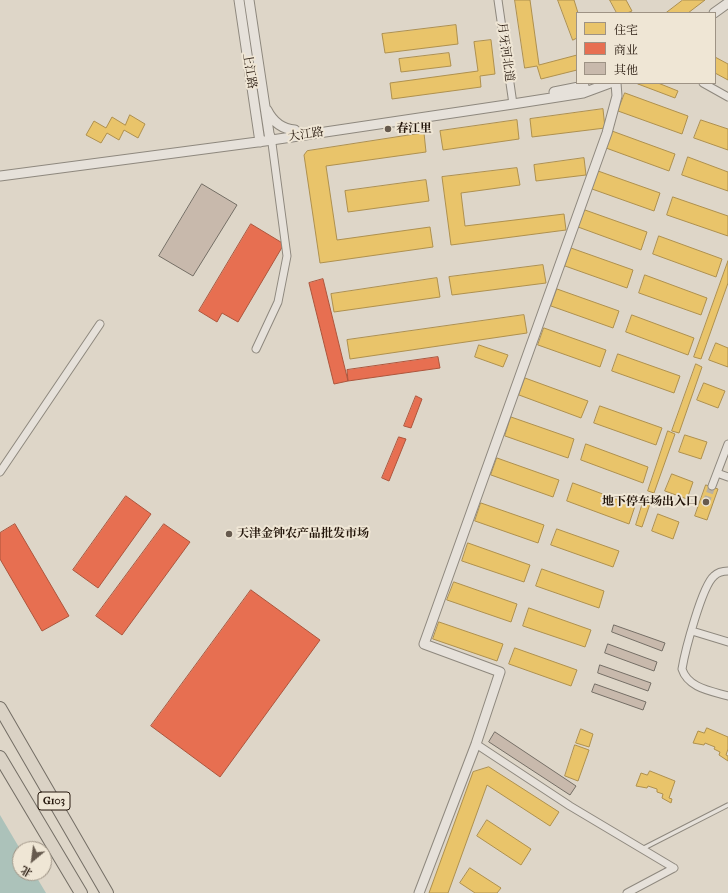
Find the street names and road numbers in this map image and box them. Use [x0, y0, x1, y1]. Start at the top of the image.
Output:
street label: 月牙河北道 [494, 21, 516, 83]
street label: 上江路 [239, 52, 259, 90]
street label: 大江路 [287, 125, 325, 145]
road number: G103 [38, 792, 70, 810]

